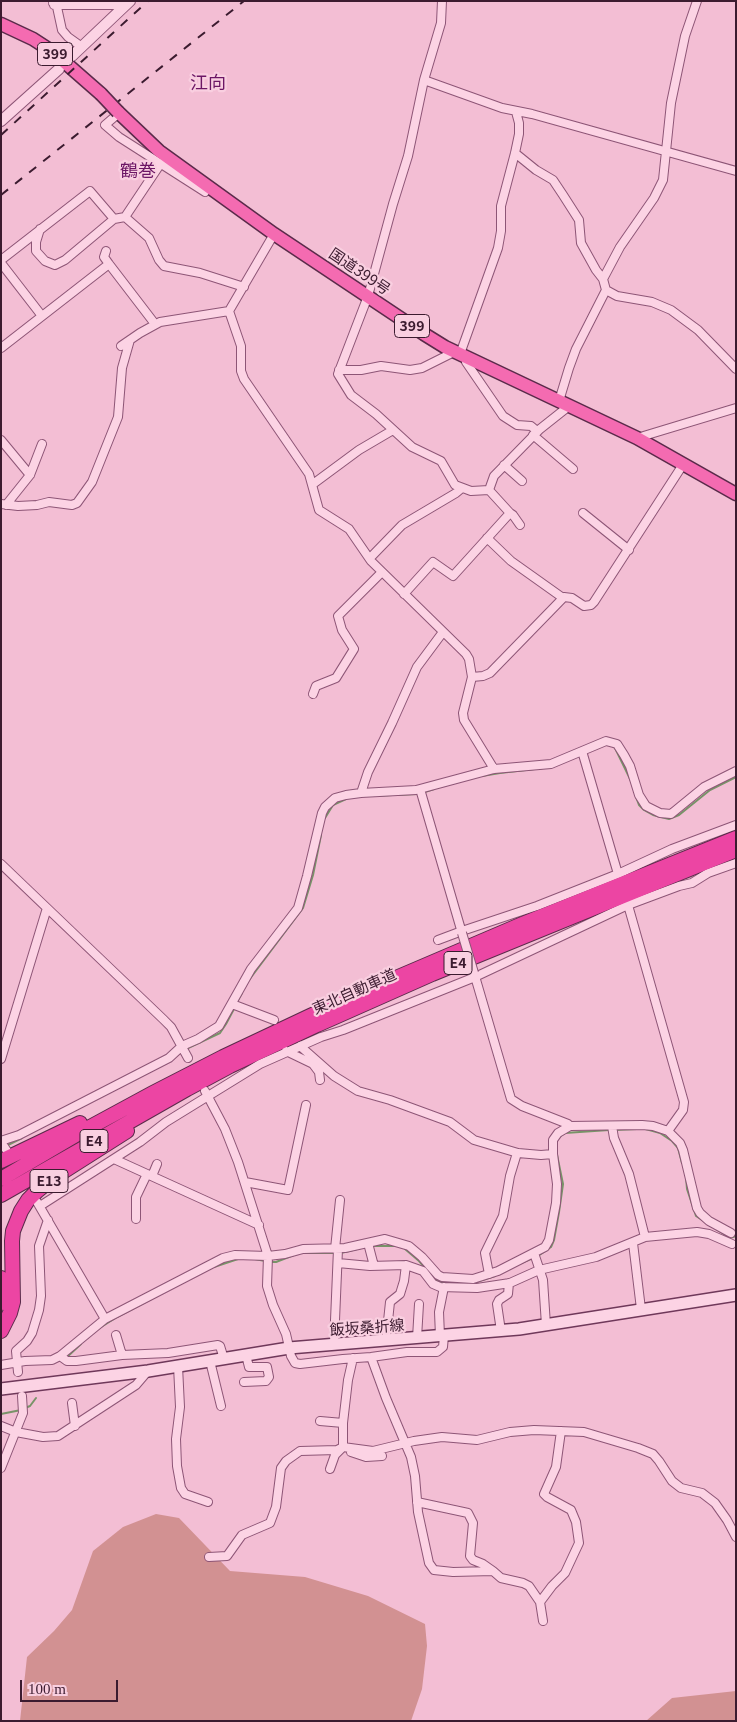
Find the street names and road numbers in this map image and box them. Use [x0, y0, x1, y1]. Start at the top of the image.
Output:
road number: 399 [38, 42, 72, 66]
street label: 国道399号 [326, 244, 394, 298]
road number: 399 [394, 314, 430, 338]
road number: E4 [444, 951, 472, 974]
street label: 東北自動車道 [309, 964, 399, 1018]
road number: E4 [80, 1130, 108, 1152]
road number: E13 [30, 1170, 68, 1192]
street label: 飯坂桑折線 [329, 1315, 405, 1339]

